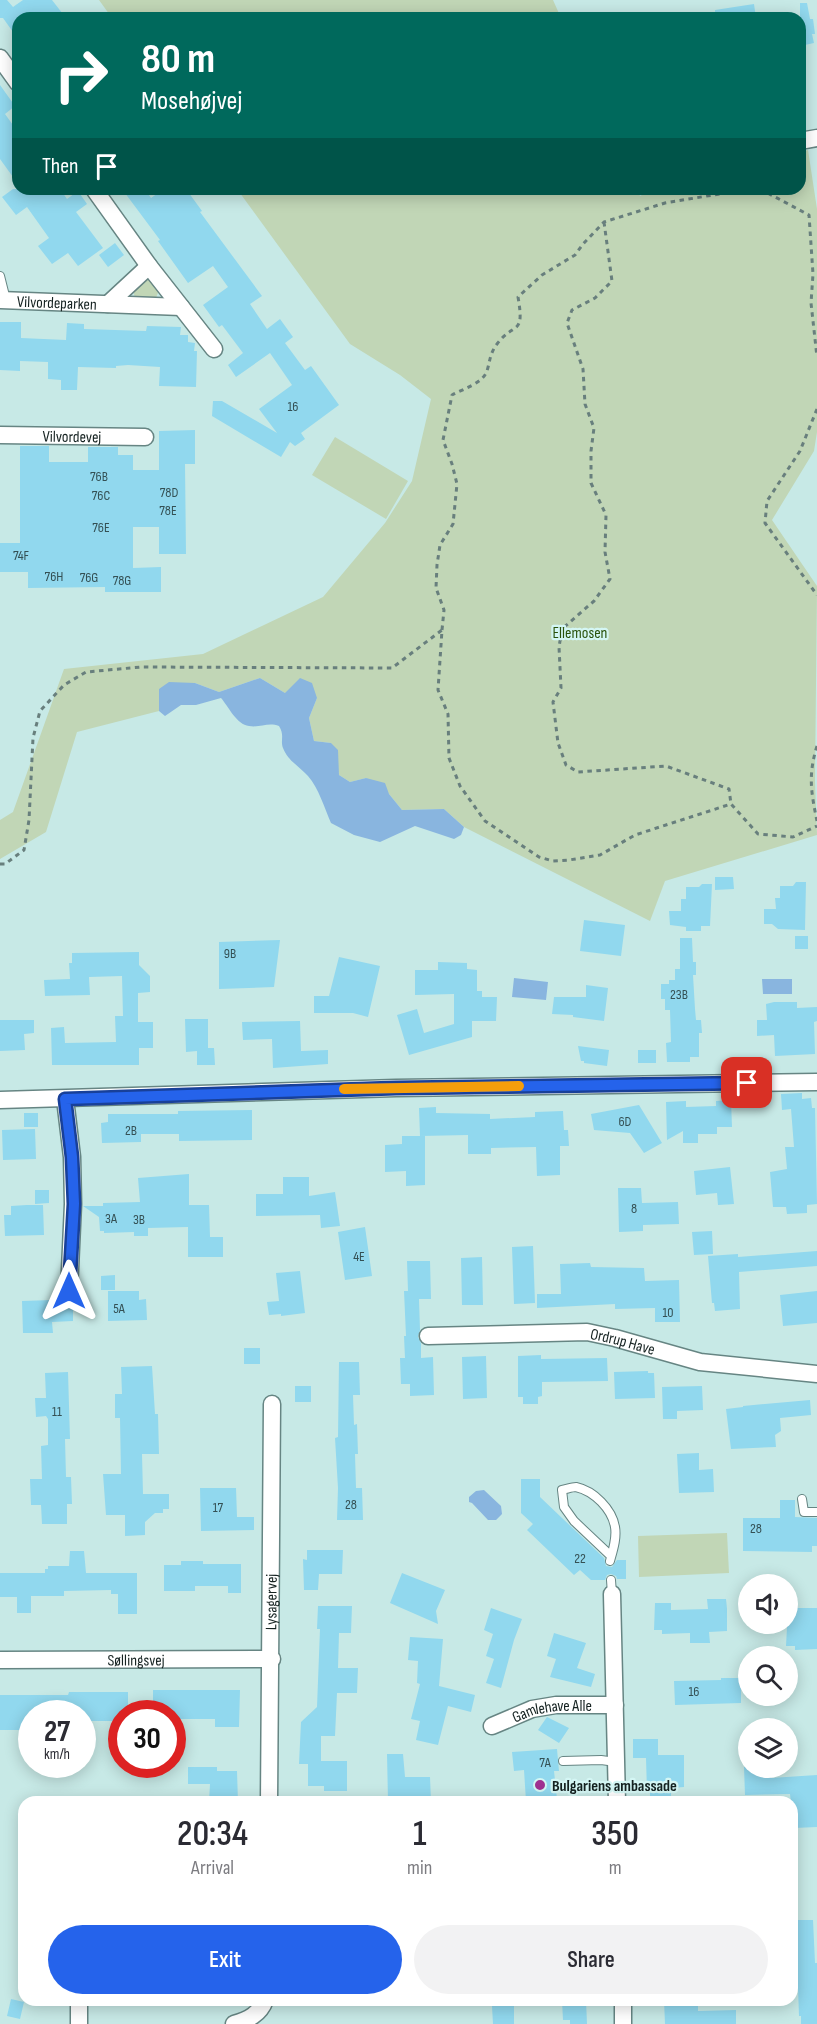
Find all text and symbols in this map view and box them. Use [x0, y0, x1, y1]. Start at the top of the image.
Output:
text: 80 m [141, 34, 215, 85]
icon: right [42, 36, 120, 114]
text: Mosehøjvej [141, 85, 242, 117]
icon: arrive [90, 150, 123, 183]
text: Then [42, 153, 78, 180]
street label: Vilvordeparken [17, 293, 97, 315]
house number: 16 [287, 398, 299, 415]
street label: Vilvordevej [43, 428, 102, 447]
house number: 76B [90, 468, 108, 485]
house number: 78D [160, 484, 178, 501]
house number: 76C [92, 487, 110, 504]
house number: 78E [159, 502, 177, 519]
house number: 76E [92, 519, 110, 536]
house number: 74F [13, 547, 30, 564]
house number: 76H [45, 568, 63, 585]
house number: 76G [80, 569, 98, 586]
house number: 78G [113, 572, 131, 589]
park label: Ellemosen [553, 624, 607, 643]
house number: 9B [224, 945, 236, 962]
house number: 23B [670, 986, 688, 1003]
pin [721, 1057, 772, 1108]
icon: arrive [730, 1066, 763, 1099]
house number: 6D [618, 1113, 632, 1130]
house number: 2B [125, 1122, 137, 1139]
house number: 8 [631, 1200, 637, 1217]
house number: 3A [105, 1210, 118, 1227]
house number: 3B [133, 1211, 145, 1228]
house number: 4E [353, 1248, 365, 1265]
position arrow [37, 1259, 101, 1323]
house number: 5A [113, 1300, 126, 1317]
house number: 10 [662, 1304, 674, 1321]
street label: Ordrup Have [589, 1325, 657, 1360]
house number: 11 [52, 1403, 62, 1420]
house number: 28 [345, 1496, 357, 1513]
house number: 17 [213, 1499, 224, 1516]
house number: 28 [750, 1520, 762, 1537]
house number: 22 [574, 1550, 586, 1567]
street label: Lysagervej [262, 1574, 282, 1630]
map controls [738, 1574, 798, 1778]
button: sound [738, 1574, 798, 1634]
button: search [738, 1646, 798, 1706]
street label: Søllingsvej [107, 1651, 165, 1671]
house number: 16 [688, 1683, 700, 1700]
street label: Gamlehave Alle [509, 1697, 592, 1727]
speed limit sign: 30 [108, 1700, 186, 1778]
text: 27 [44, 1714, 70, 1750]
button: layers [738, 1718, 798, 1778]
text: km/h [44, 1745, 70, 1764]
house number: 7A [539, 1754, 552, 1771]
place label: Bulgariens ambassade [552, 1777, 677, 1796]
marker: Bulgariens ambassade [533, 1778, 547, 1792]
text: 20:34 [177, 1813, 248, 1856]
text: 1 [413, 1813, 426, 1856]
text: 350 [591, 1813, 639, 1856]
text: Arrival [191, 1856, 234, 1880]
text: min [407, 1856, 432, 1880]
text: m [609, 1856, 622, 1880]
button: Exit [48, 1925, 402, 1994]
button: Share [414, 1925, 768, 1994]

